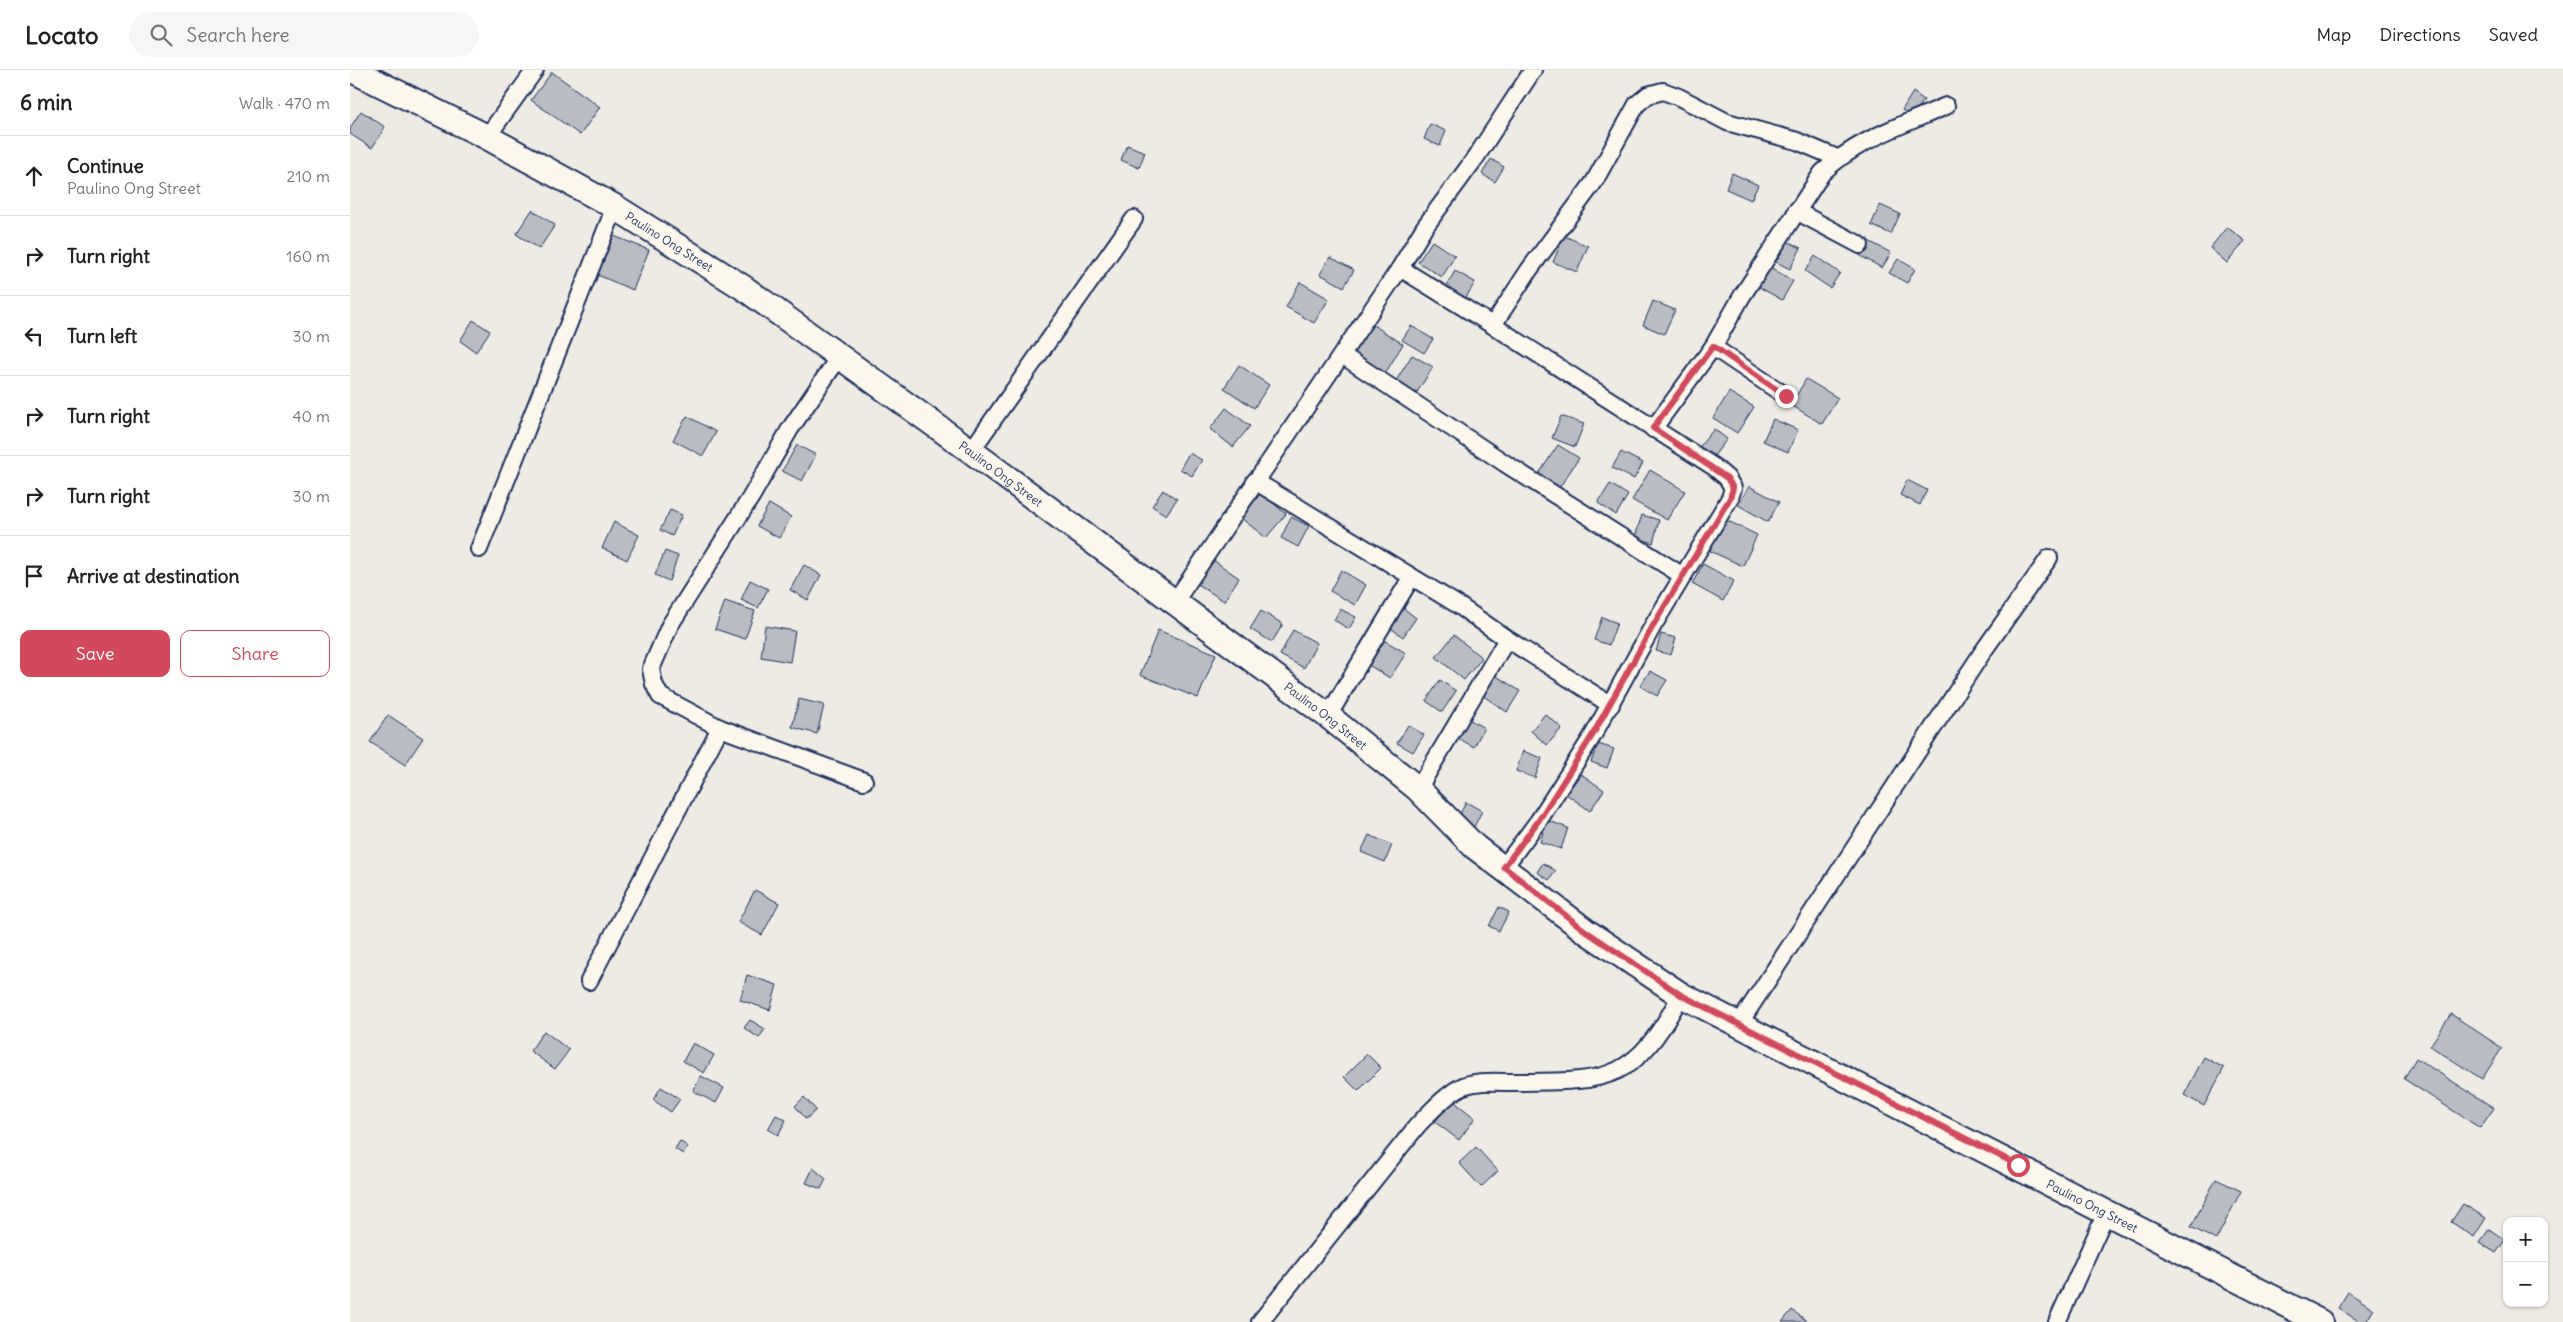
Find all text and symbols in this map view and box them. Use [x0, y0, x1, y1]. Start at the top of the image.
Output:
search box [129, 12, 479, 57]
text: Locato [25, 20, 99, 50]
icon: search [147, 21, 175, 49]
text: Search here [187, 23, 290, 47]
text: Map [2316, 23, 2351, 46]
text: Directions [2379, 23, 2461, 46]
text: Saved [2489, 23, 2538, 46]
text: 6 min [20, 89, 72, 116]
text: Walk · 470 m [239, 93, 330, 113]
text: Continue [67, 154, 144, 178]
icon: ahead [20, 162, 48, 190]
text: 210 m [287, 166, 330, 186]
text: Paulino Ong Street [67, 178, 201, 198]
street label: Paulino Ong Street [623, 208, 716, 274]
icon: right [20, 242, 48, 270]
text: Turn right [67, 244, 150, 268]
text: 160 m [286, 246, 330, 266]
icon: left [20, 322, 48, 350]
text: Turn left [67, 324, 137, 348]
text: 30 m [293, 326, 330, 346]
route end [1775, 385, 1798, 408]
icon: right [20, 402, 48, 430]
text: Turn right [67, 404, 150, 428]
text: 40 m [292, 406, 330, 426]
street label: Paulino Ong Street [956, 438, 1046, 509]
icon: right [20, 482, 48, 510]
text: Turn right [67, 484, 150, 508]
text: 30 m [293, 486, 330, 506]
icon: arrive [20, 562, 48, 590]
text: Arrive at destination [67, 564, 240, 588]
button: Save [20, 630, 170, 677]
button: Share [180, 630, 330, 677]
street label: Paulino Ong Street [1282, 679, 1370, 752]
route start [2007, 1154, 2030, 1177]
street label: Paulino Ong Street [2044, 1176, 2141, 1235]
map controls [2503, 1217, 2548, 1307]
button: + [2503, 1217, 2548, 1262]
button: − [2503, 1262, 2548, 1307]

